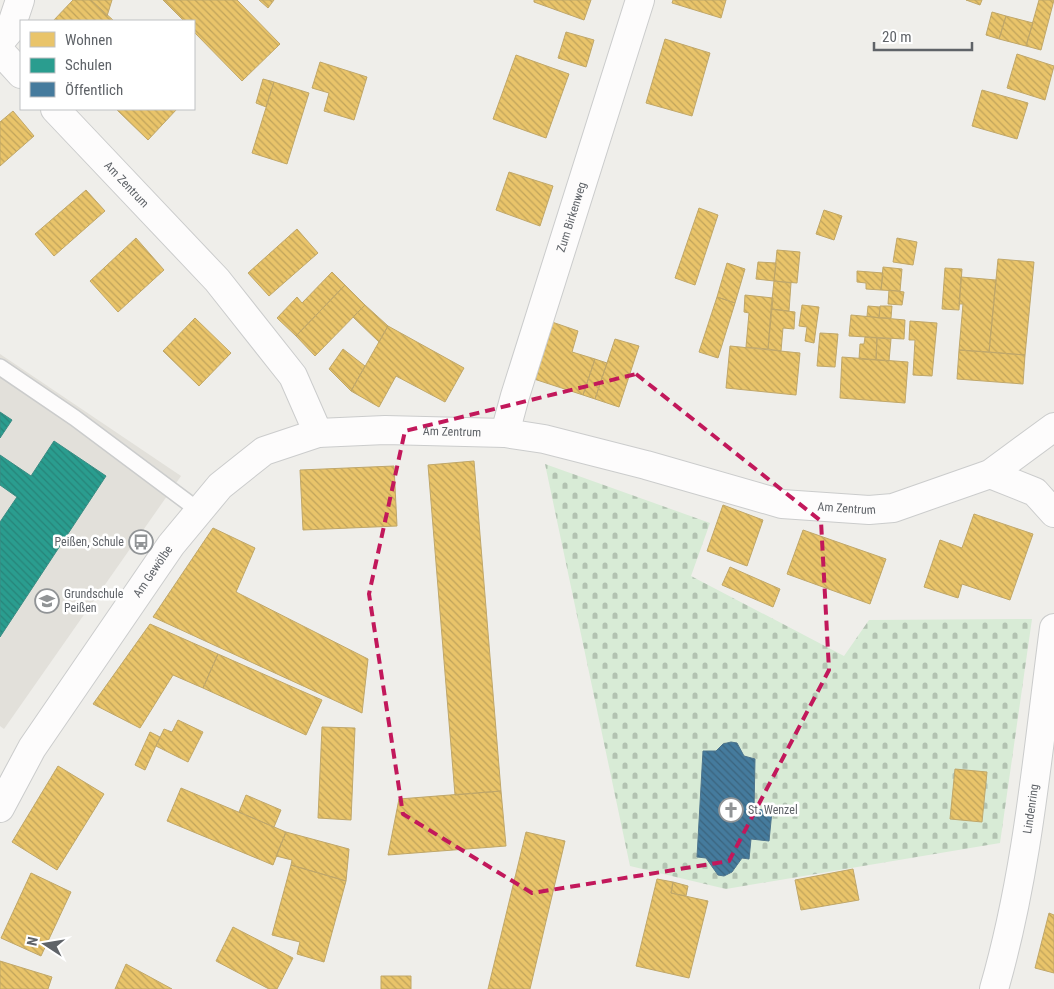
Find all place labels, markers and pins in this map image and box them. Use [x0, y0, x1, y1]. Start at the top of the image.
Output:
bus stop icon: Peißen, Schule [128, 529, 154, 555]
place label: Peißen, Schule [54, 535, 124, 549]
place label: Grundschule Peißen [64, 587, 124, 615]
school or university icon: Grundschule Peißen [34, 588, 60, 614]
church icon: St. Wenzel [718, 797, 744, 823]
place label: St. Wenzel [748, 803, 798, 817]

